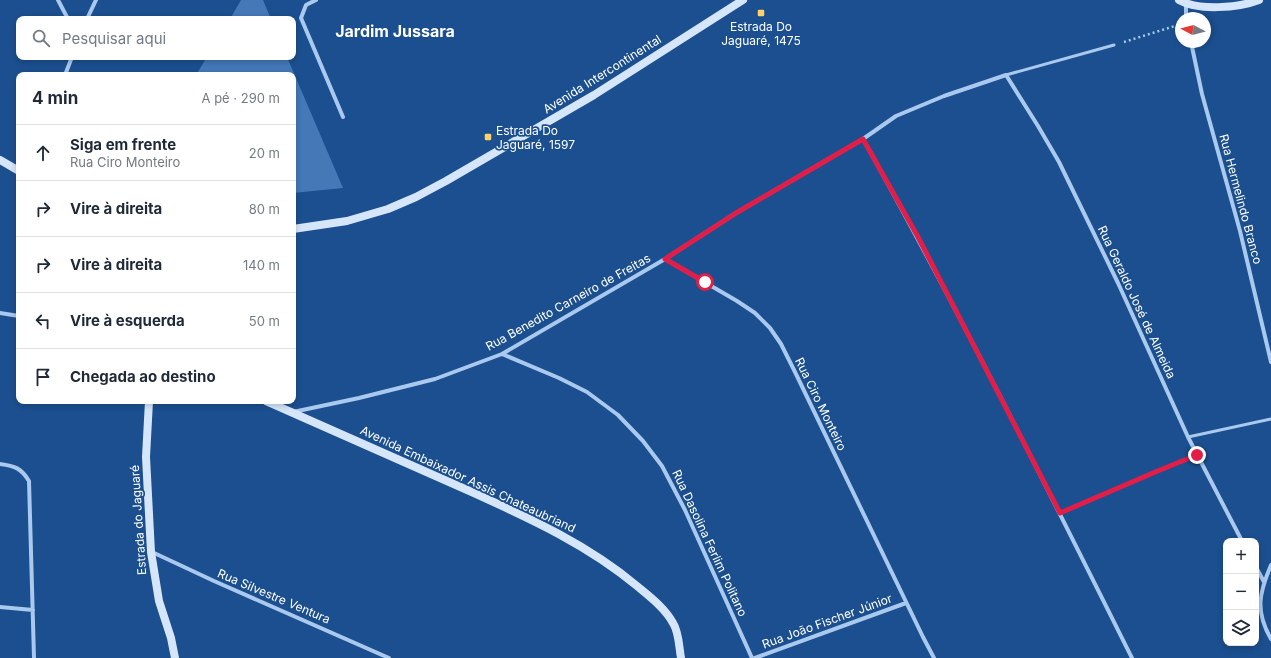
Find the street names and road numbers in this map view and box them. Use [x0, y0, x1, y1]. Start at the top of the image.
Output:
street label: Avenida Intercontinental [540, 31, 664, 117]
street label: Rua Hermelindo Branco [1216, 132, 1266, 266]
street label: Rua Geraldo José de Almeida [1095, 223, 1179, 381]
street label: Rua Benedito Carneiro de Freitas [483, 250, 653, 354]
street label: Rua Ciro Monteiro [792, 355, 850, 453]
street label: Avenida Embaixador Assis Chateaubriand [358, 422, 578, 536]
street label: Estrada do Jaguaré [127, 465, 149, 575]
street label: Rua Dasolina Ferlim Politano [669, 467, 751, 619]
street label: Rua Silvestre Ventura [215, 565, 333, 627]
street label: Rua João Fischer Júnior [760, 590, 894, 652]

